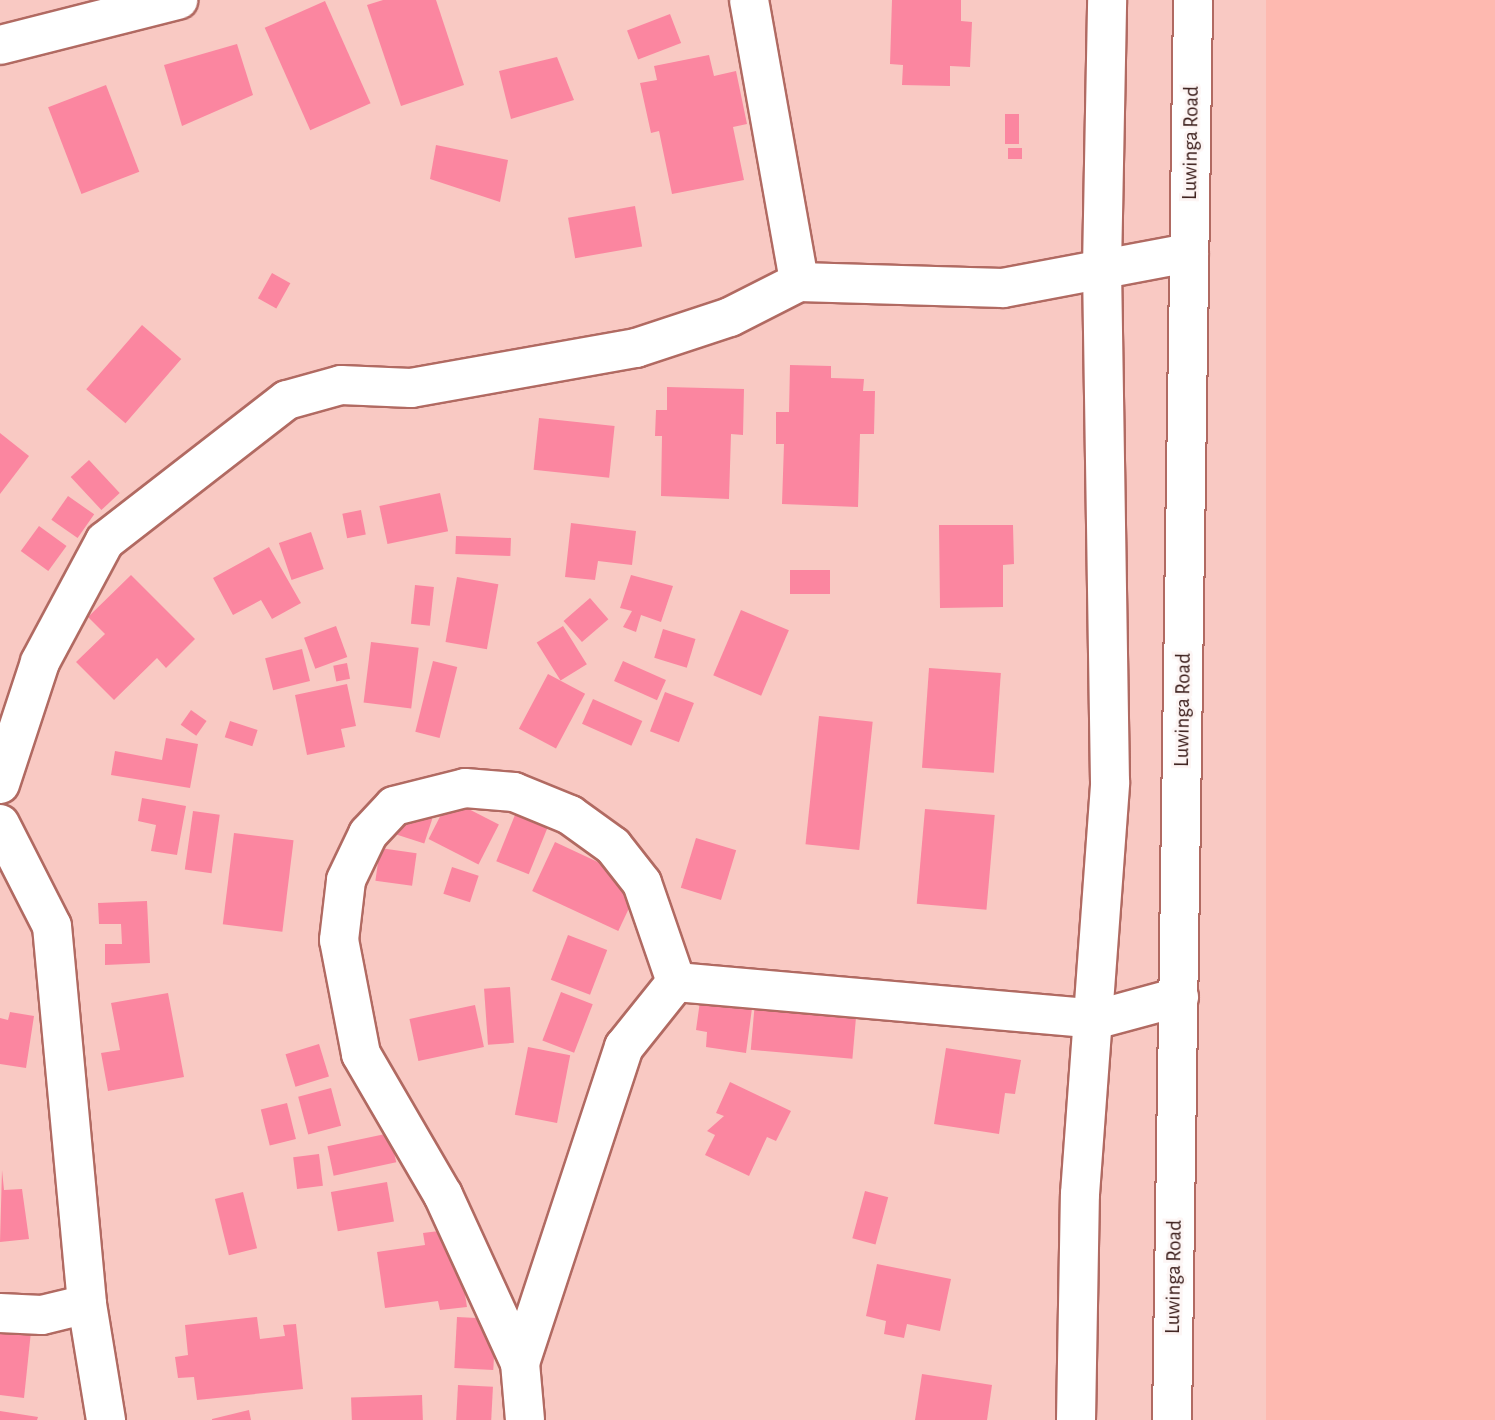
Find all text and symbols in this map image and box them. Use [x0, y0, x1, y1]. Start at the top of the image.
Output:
street label: Luwinga Road [1177, 86, 1205, 200]
street label: Luwinga Road [1169, 653, 1197, 767]
street label: Luwinga Road [1160, 1220, 1188, 1334]

